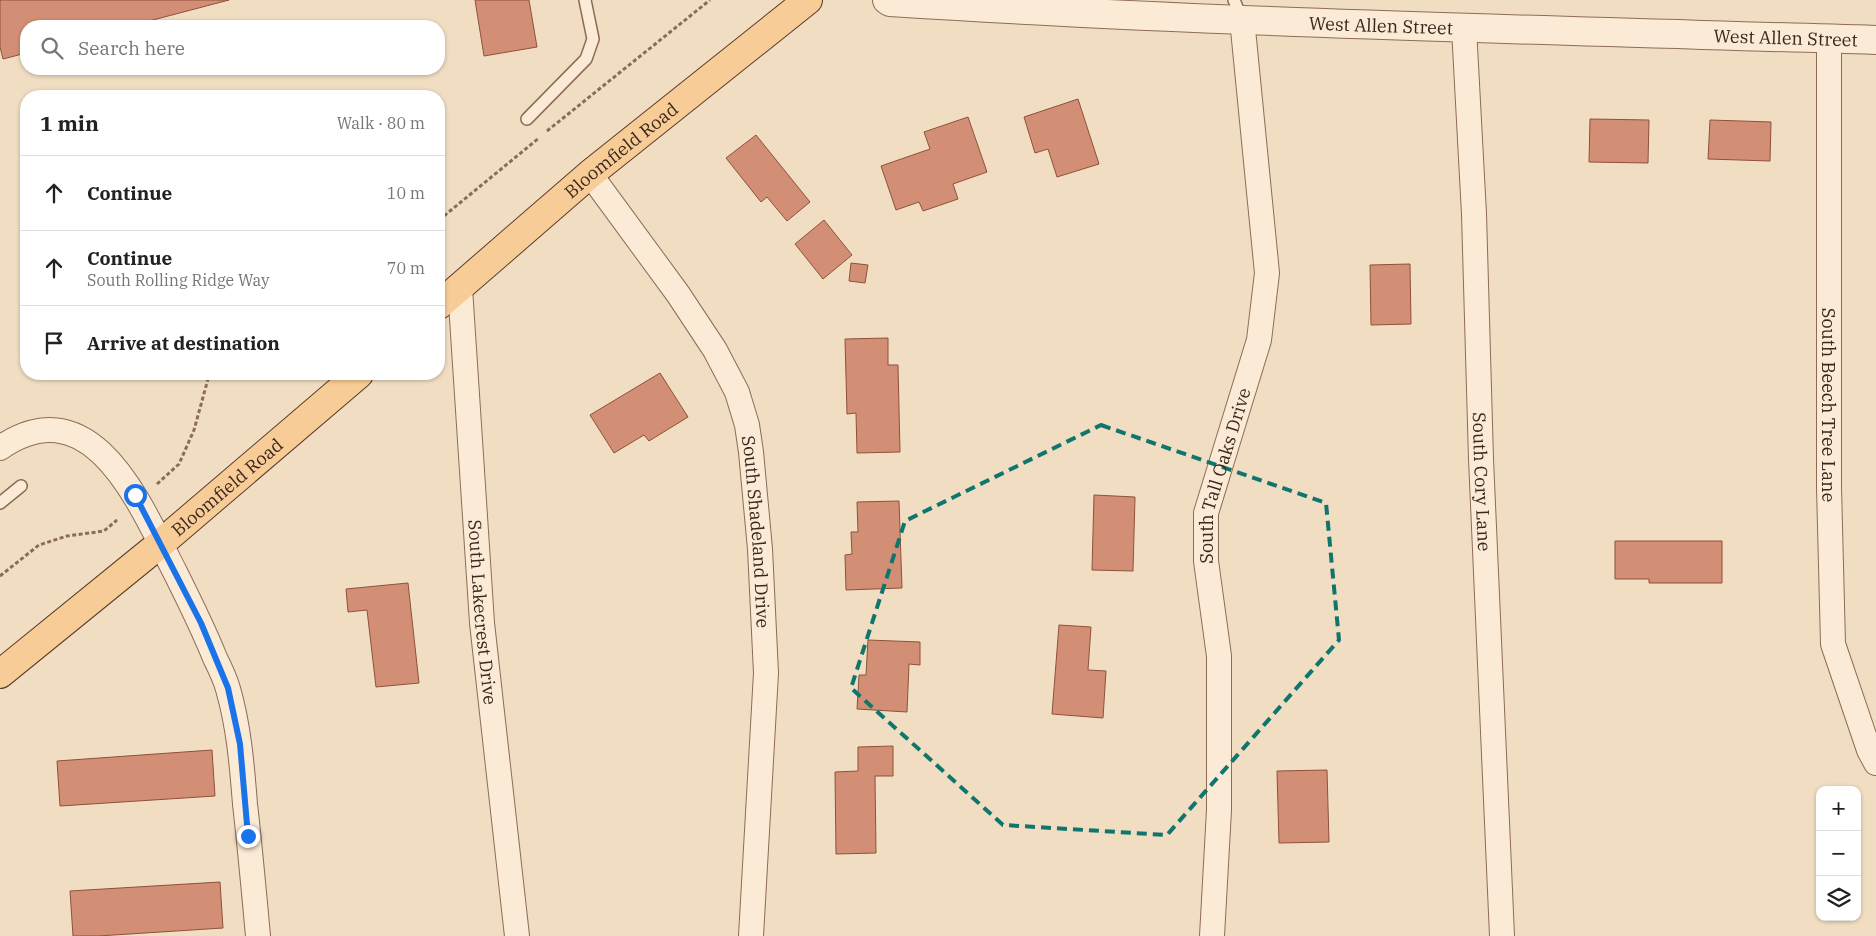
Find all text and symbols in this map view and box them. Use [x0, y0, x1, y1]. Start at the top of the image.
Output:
street label: West Allen Street [1308, 11, 1453, 39]
search box [20, 20, 445, 75]
street label: West Allen Street [1713, 24, 1858, 51]
icon: search [38, 34, 66, 62]
text: Search here [78, 36, 185, 60]
street label: Bloomfield Road [559, 97, 682, 203]
text: 1 min [40, 109, 99, 137]
text: Walk · 80 m [337, 113, 425, 133]
icon: ahead [40, 179, 68, 207]
text: Continue [87, 181, 172, 205]
text: 10 m [387, 183, 425, 203]
text: Continue [87, 246, 172, 270]
icon: ahead [40, 254, 68, 282]
text: 70 m [387, 258, 425, 278]
text: South Rolling Ridge Way [87, 270, 270, 290]
street label: South Beech Tree Lane [1818, 308, 1841, 503]
icon: arrive [40, 329, 68, 357]
text: Arrive at destination [87, 331, 280, 355]
street label: South Tall Oaks Drive [1195, 385, 1255, 564]
street label: South Cory Lane [1468, 412, 1497, 552]
street label: Bloomfield Road [166, 433, 287, 541]
street label: South Shadeland Drive [737, 434, 775, 629]
route start [124, 484, 147, 507]
street label: South Lakecrest Drive [464, 519, 503, 706]
map controls [1816, 786, 1861, 921]
button: + [1816, 786, 1861, 831]
route end [237, 825, 260, 848]
button: − [1816, 831, 1861, 876]
button: layers [1816, 876, 1861, 921]

